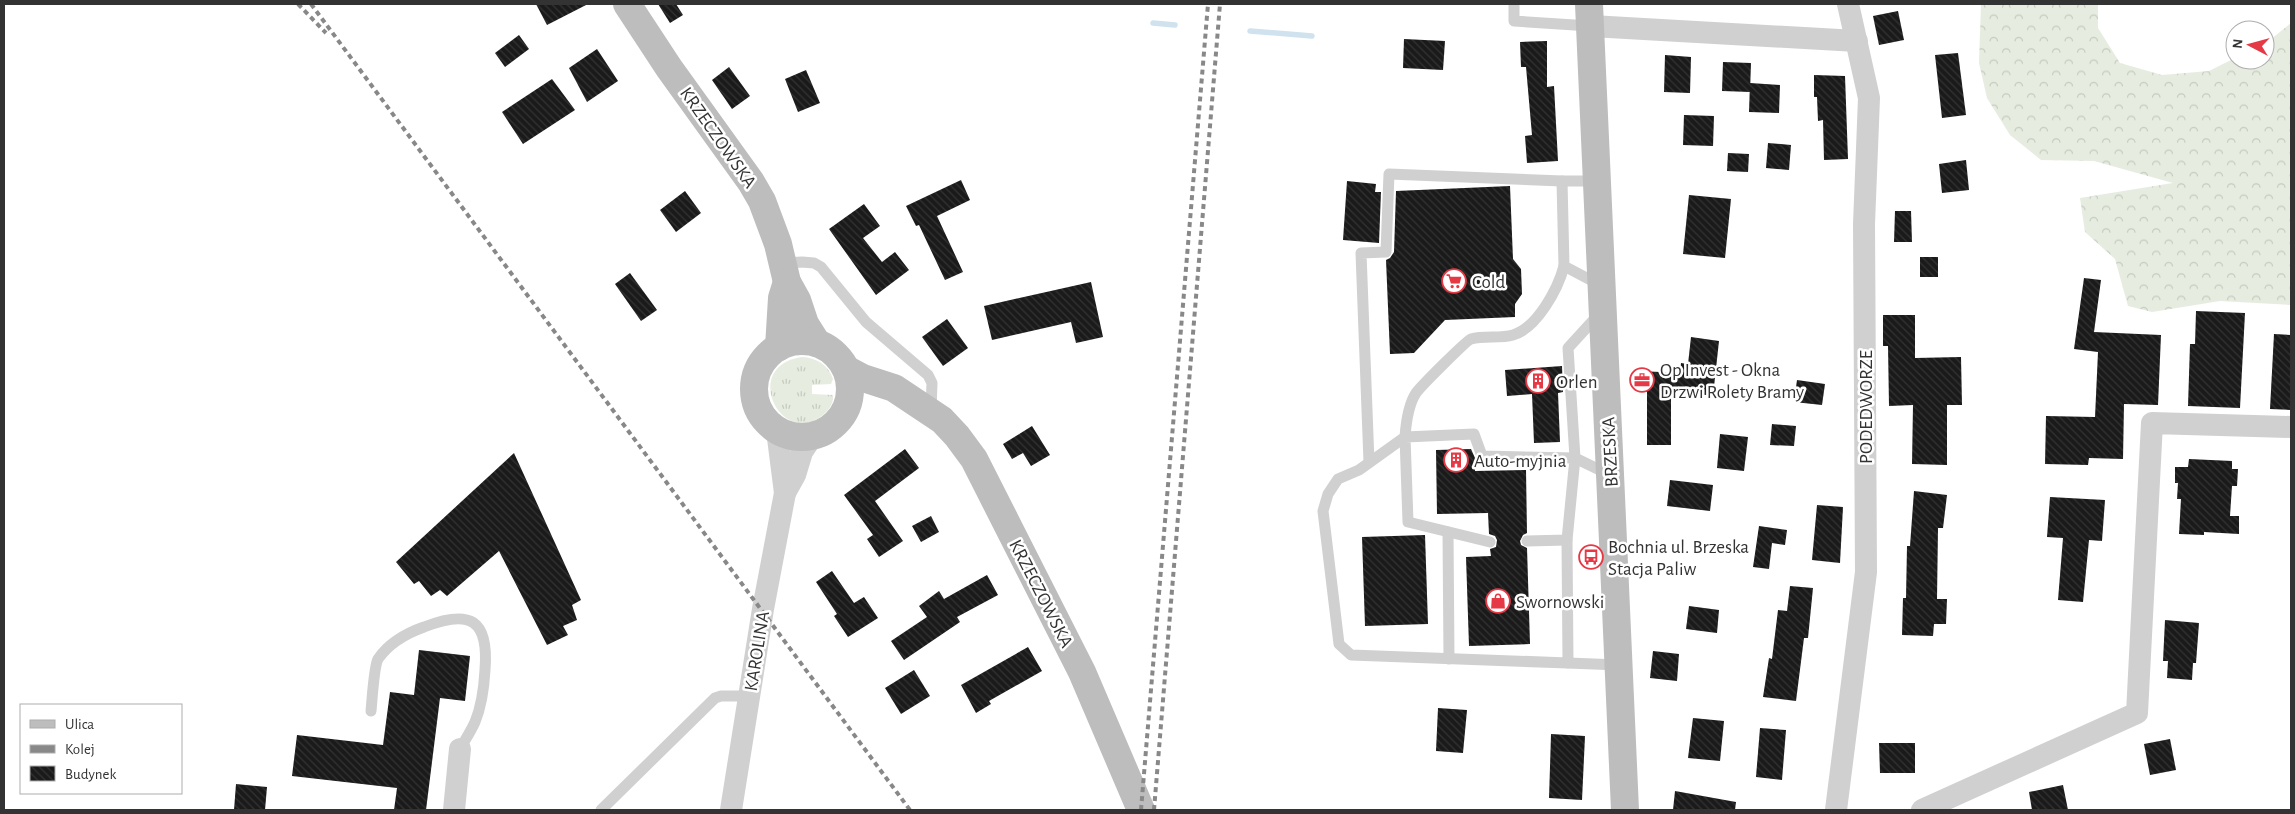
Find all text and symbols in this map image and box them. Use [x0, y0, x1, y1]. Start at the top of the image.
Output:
north arrow [2225, 20, 2275, 70]
text: N [2231, 38, 2246, 49]
street label: KRZECZOWSKA [676, 84, 760, 192]
supermarket icon: Cold [1441, 268, 1467, 294]
place label: Cold [1472, 273, 1506, 292]
street label: PODEDWORZE [1857, 350, 1876, 464]
place label: Op Invest - Okna Drzwi Rolety Bramy [1660, 361, 1804, 402]
office icon: Op Invest - Okna Drzwi Rolety Bramy [1629, 367, 1655, 393]
building icon: Orlen [1525, 368, 1551, 394]
place label: Orlen [1556, 373, 1597, 392]
street label: BRZESKA [1599, 416, 1622, 488]
building icon: Auto-myjnia [1443, 447, 1469, 473]
place label: Auto-myjnia [1474, 452, 1567, 471]
street label: KRZECZOWSKA [1005, 537, 1076, 651]
place label: Bochnia ul. Brzeska Stacja Paliw [1608, 538, 1749, 579]
bus stop icon: Bochnia ul. Brzeska Stacja Paliw [1578, 544, 1604, 570]
shop icon: Swornowski [1485, 588, 1511, 614]
place label: Swornowski [1516, 593, 1604, 612]
street label: KAROLINA [742, 610, 773, 693]
legend [20, 704, 182, 794]
text: Ulica [65, 717, 94, 732]
text: Kolej [65, 742, 95, 757]
text: Budynek [65, 767, 117, 782]

